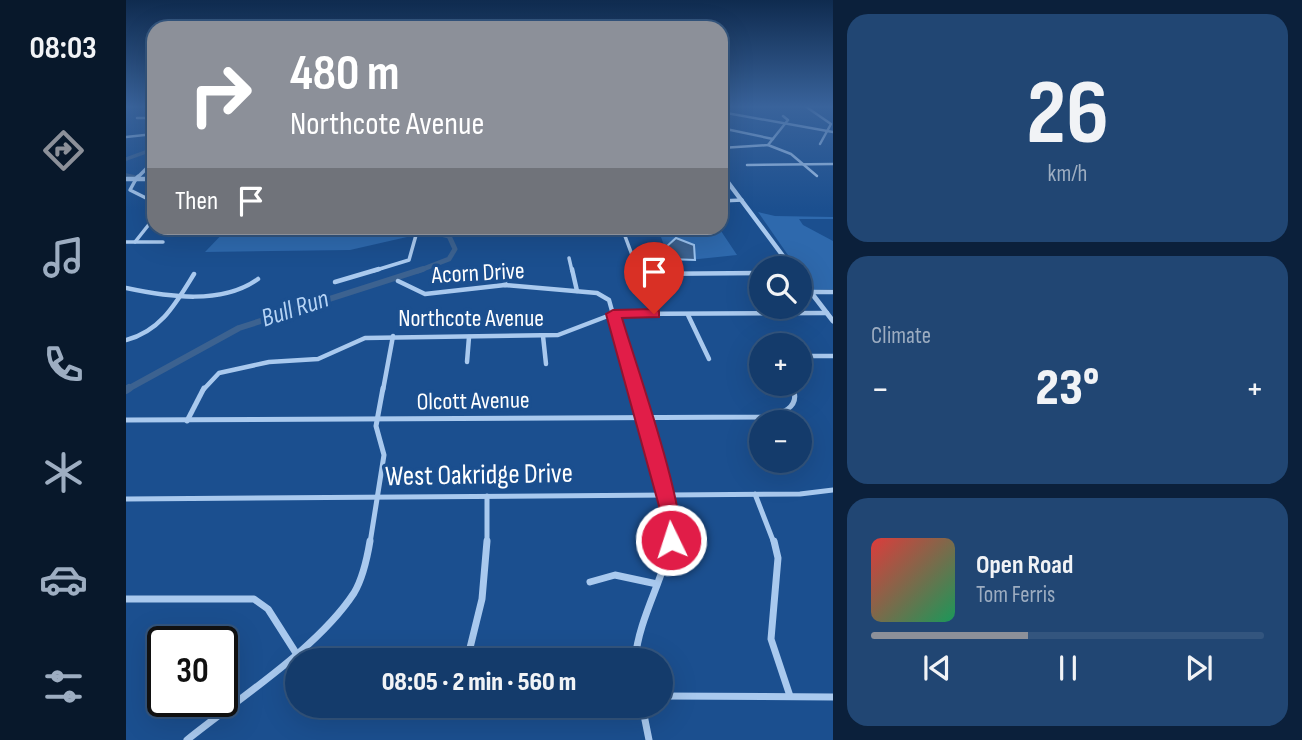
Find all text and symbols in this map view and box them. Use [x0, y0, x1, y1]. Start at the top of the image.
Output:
text: 08:03 [29, 29, 97, 68]
text: 480 m [290, 45, 399, 104]
icon: right [175, 49, 266, 140]
text: 26 [1026, 60, 1109, 169]
text: Northcote Avenue [290, 105, 484, 144]
icon: directions [39, 126, 88, 175]
text: km/h [1048, 160, 1087, 188]
icon: arrive [232, 182, 270, 220]
text: Then [175, 186, 218, 217]
icon: music [39, 233, 88, 282]
pin [624, 242, 684, 314]
icon: arrive [635, 253, 673, 291]
street label: Acorn Drive [430, 256, 525, 290]
map controls [749, 256, 812, 473]
button: search [749, 256, 812, 319]
water label: Bull Run [257, 284, 333, 334]
street label: Northcote Avenue [398, 304, 544, 333]
text: Climate [871, 322, 931, 350]
button: + [749, 333, 812, 396]
icon: phone [39, 340, 88, 389]
text: 23° [1035, 357, 1100, 420]
text: − [871, 367, 890, 412]
text: + [1245, 367, 1264, 412]
street label: Olcott Avenue [416, 386, 530, 416]
button: − [749, 410, 812, 473]
icon: climate [39, 448, 88, 497]
street label: West Oakridge Drive [385, 457, 573, 493]
position arrow [634, 503, 708, 577]
text: Open Road [976, 550, 1073, 581]
icon: car [39, 555, 88, 604]
text: Tom Ferris [976, 581, 1055, 609]
speed limit sign: 30 [147, 626, 238, 717]
icon: previous [918, 649, 956, 687]
icon: pause [1049, 649, 1087, 687]
icon: next [1180, 649, 1218, 687]
icon: filters [39, 662, 88, 711]
text: 08:05 · 2 min · 560 m [382, 667, 576, 698]

